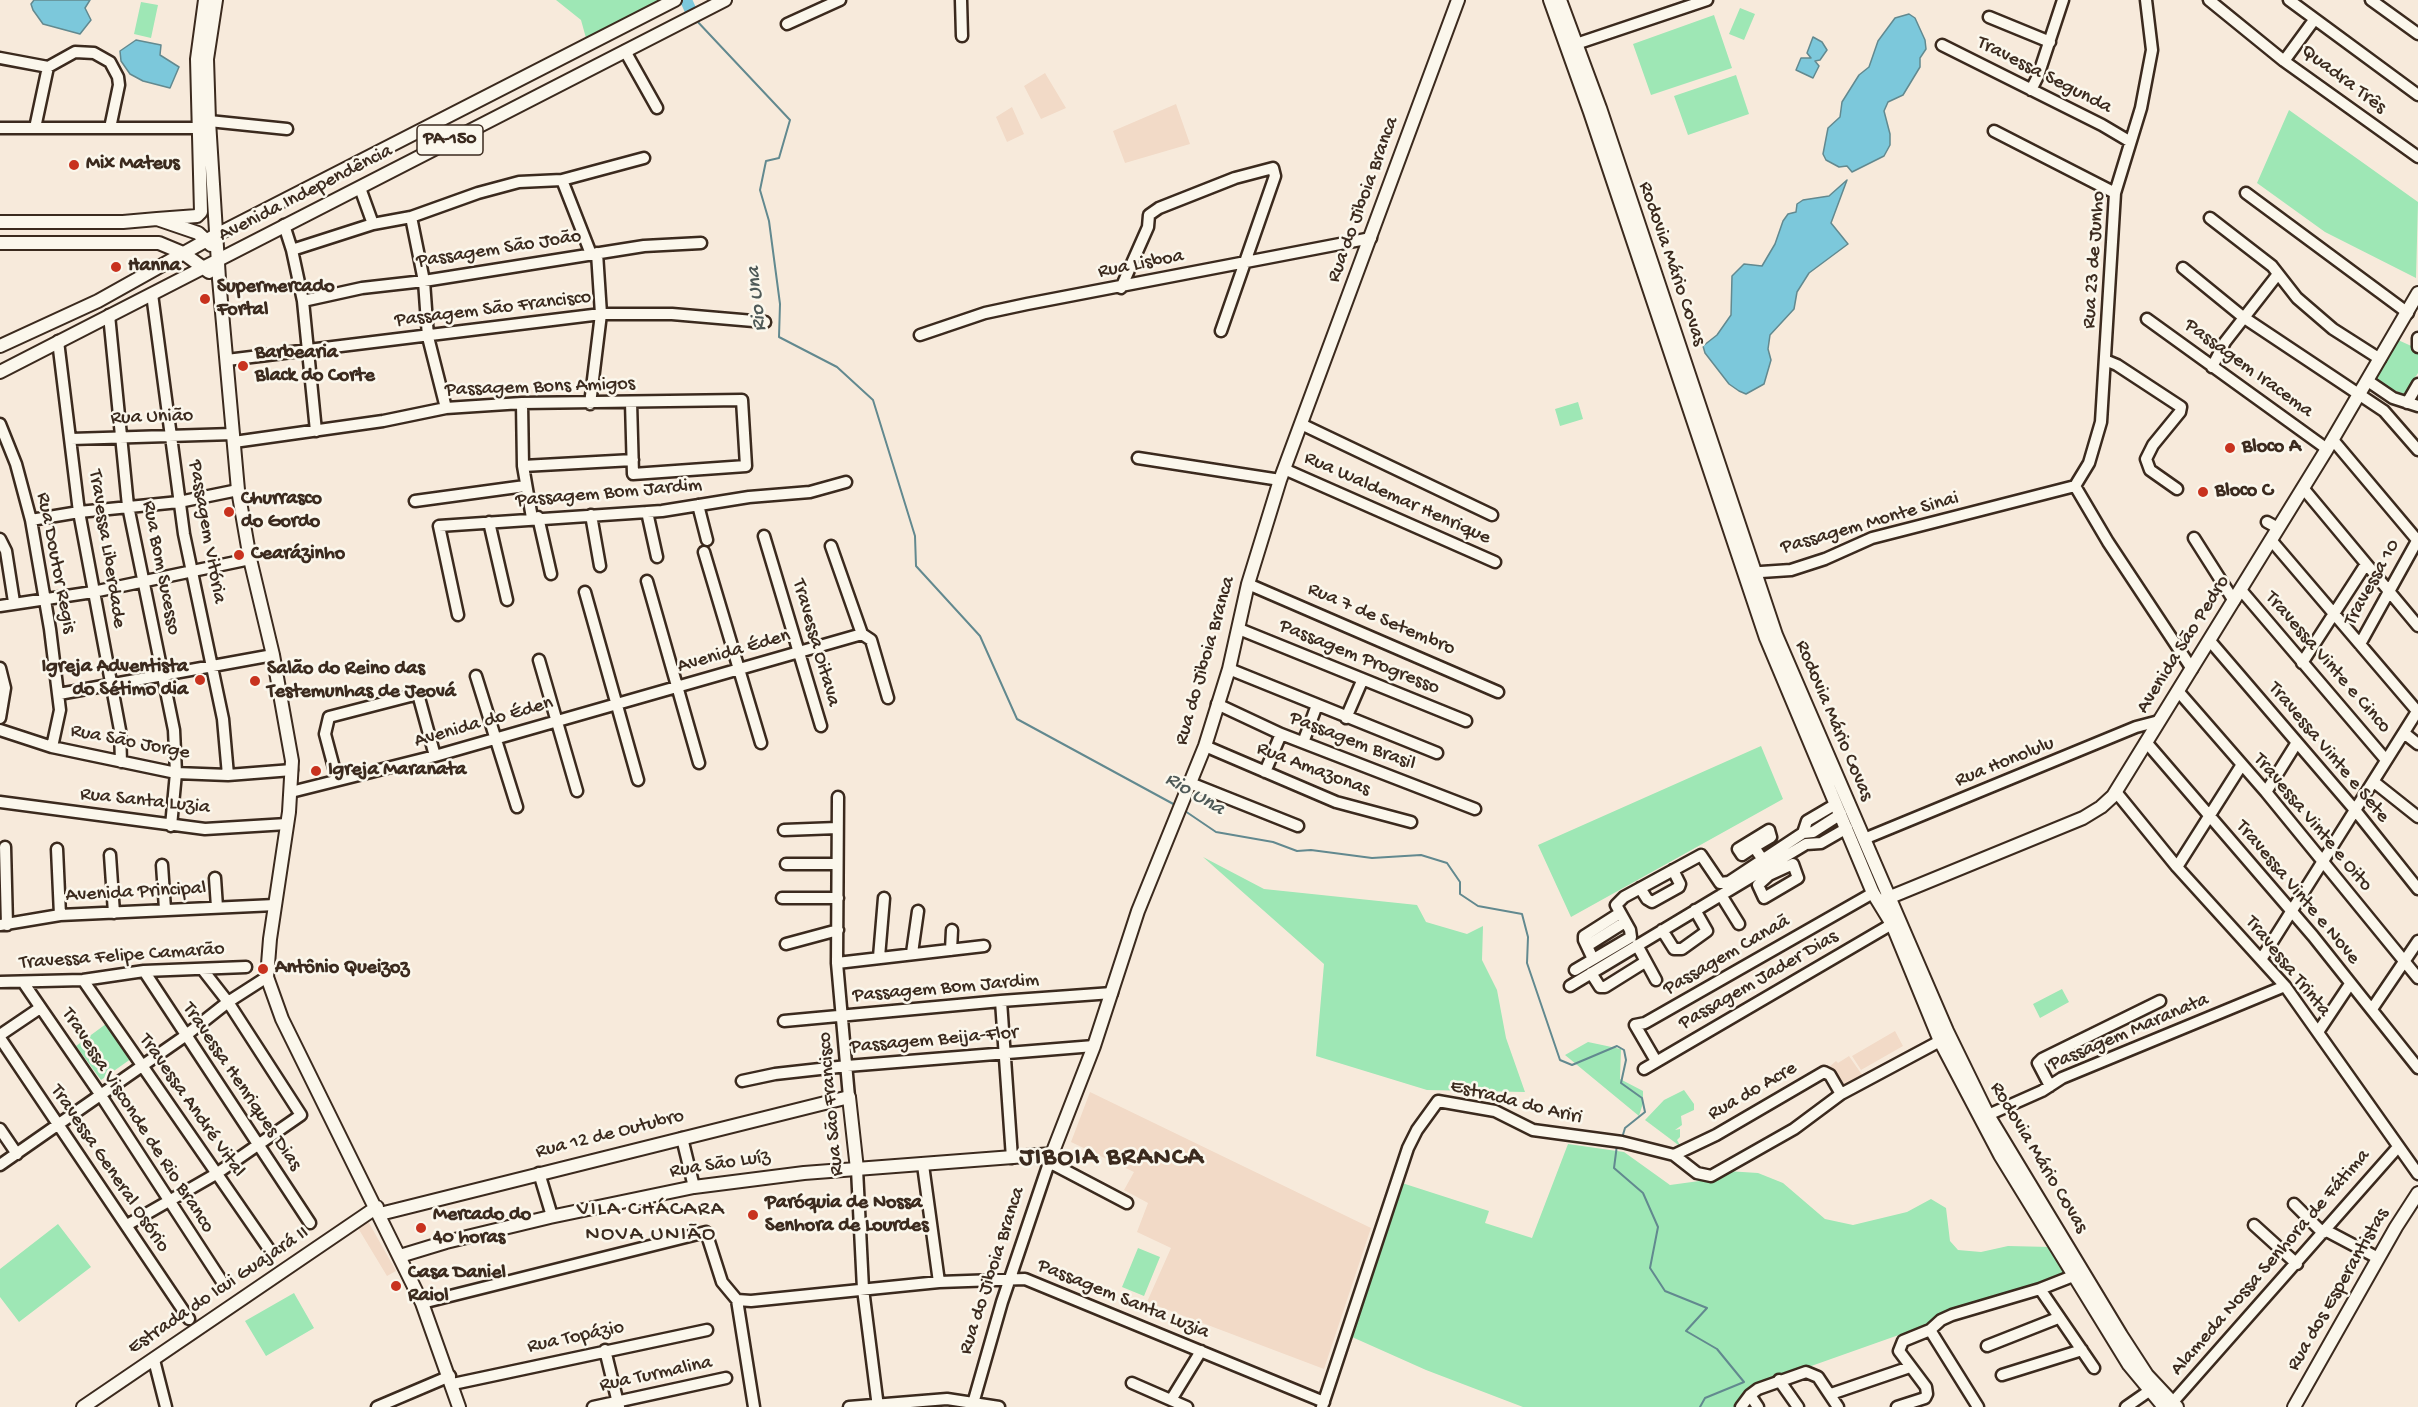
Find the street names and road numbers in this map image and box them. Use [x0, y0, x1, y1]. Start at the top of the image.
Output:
street label: Travessa Segunda [1972, 32, 2116, 120]
street label: Quadra Três [2295, 40, 2391, 120]
street label: Rua do Jiboia Branca [1323, 114, 1405, 286]
road number: PA-150 [417, 125, 483, 155]
street label: Avenida Independência [215, 140, 397, 248]
street label: Rodovia Mário Covas [1632, 179, 1710, 349]
street label: Rua 23 de Junho [2078, 190, 2112, 330]
street label: Passagem São João [415, 225, 583, 275]
street label: Rua Lisboa [1096, 245, 1186, 285]
street label: Passagem São Francisco [393, 286, 593, 334]
street label: Passagem Iracema [2179, 314, 2317, 424]
street label: Passagem Bons Amigos [445, 373, 635, 403]
street label: Rua União [110, 405, 194, 431]
street label: Rua Waldemar Henrique [1300, 447, 1494, 551]
street label: Passagem Vitória [182, 458, 230, 606]
street label: Travessa Liberdade [82, 468, 130, 630]
street label: Passagem Bom Jardim [515, 474, 703, 514]
street label: Passagem Monte Sinai [1778, 487, 1962, 561]
street label: Rua Doutor Regis [30, 491, 80, 635]
street label: Rua Bom Sucesso [135, 499, 185, 637]
street label: Travessa 10 [2339, 536, 2407, 630]
street label: Avenida São Pedro [2132, 571, 2236, 719]
street label: Rua do Jiboia Branca [1170, 574, 1242, 748]
street label: Travessa Oitava [785, 577, 845, 709]
street label: Rua 7 de Setembro [1304, 578, 1458, 662]
street label: Travessa Vinte e Cinco [2259, 587, 2395, 739]
street label: Passagem Progresso [1275, 615, 1443, 701]
street label: Avenida Éden [675, 624, 793, 680]
street label: Rodovia Mário Covas [1788, 637, 1878, 805]
street label: Travessa Vinte e Sete [2262, 678, 2394, 828]
street label: Avenida do Éden [412, 692, 556, 754]
street label: Passagem Brasil [1286, 707, 1418, 777]
street label: Rua São Jorge [68, 720, 192, 766]
street label: Rua Honolulu [1952, 732, 2058, 794]
street label: Rua Amazonas [1253, 737, 1373, 803]
street label: Travessa Vinte e Oito [2247, 749, 2377, 897]
street label: Rua Santa Luzia [79, 783, 211, 821]
street label: Travessa Vinte e Nove [2230, 816, 2364, 970]
street label: Avenida Principal [65, 877, 207, 909]
street label: Passagem Canaã [1659, 910, 1795, 1002]
street label: Travessa Trinta [2239, 911, 2335, 1023]
street label: Passagem Jader Dias [1675, 926, 1843, 1036]
street label: Travessa Felipe Camarão [19, 938, 225, 976]
street label: Passagem Bom Jardim [852, 969, 1040, 1009]
street label: Passagem Maranata [2045, 988, 2213, 1078]
street label: Travessa Henriques Dias [176, 998, 306, 1176]
street label: Travessa Visconde de Rio Branco [55, 1004, 219, 1238]
street label: Passagem Beija-Flor [849, 1022, 1019, 1060]
street label: Travessa André Vital [132, 1030, 250, 1182]
street label: Rua São Francisco [814, 1031, 850, 1177]
street label: Rua do Acre [1704, 1057, 1802, 1127]
street label: Estrada do Ariri [1448, 1075, 1584, 1131]
street label: Rodovia Mário Covas [1983, 1078, 2093, 1238]
street label: Travessa General Osório [44, 1081, 174, 1257]
street label: Rua 12 de Outubro [533, 1105, 687, 1165]
street label: Rua São Luíz [668, 1145, 772, 1185]
street label: Alameda Nossa Senhora de Fátima [2166, 1145, 2376, 1381]
street label: Rua do Jiboia Branca [955, 1184, 1031, 1358]
street label: Rua dos Esperantistas [2283, 1204, 2395, 1376]
street label: Estrada do Icui Guajará II [124, 1221, 314, 1361]
street label: Passagem Santa Luzia [1033, 1255, 1213, 1345]
street label: Rua Topázio [525, 1316, 627, 1360]
street label: Rua Turmalina [598, 1351, 714, 1399]

